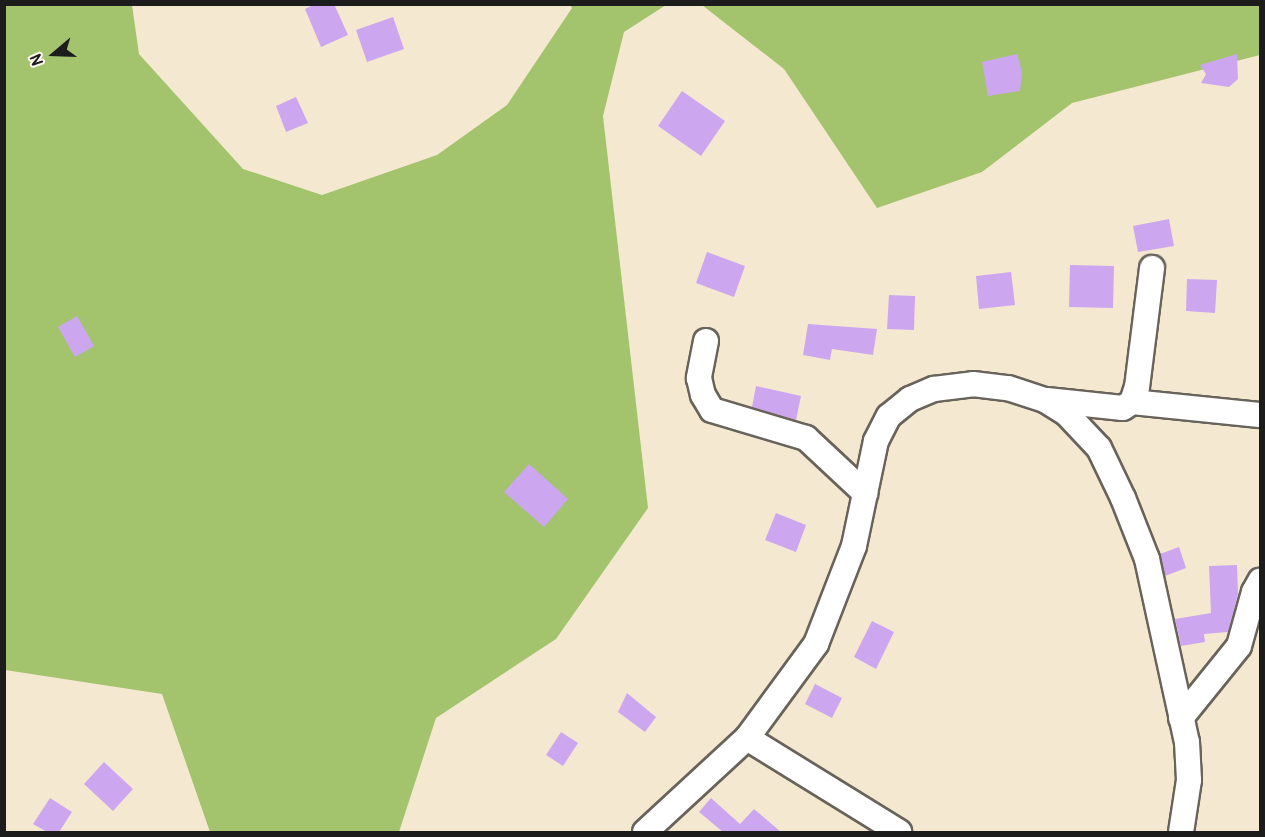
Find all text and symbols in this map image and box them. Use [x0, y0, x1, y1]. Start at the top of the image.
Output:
north arrow [24, 24, 84, 84]
text: N [26, 51, 48, 68]

